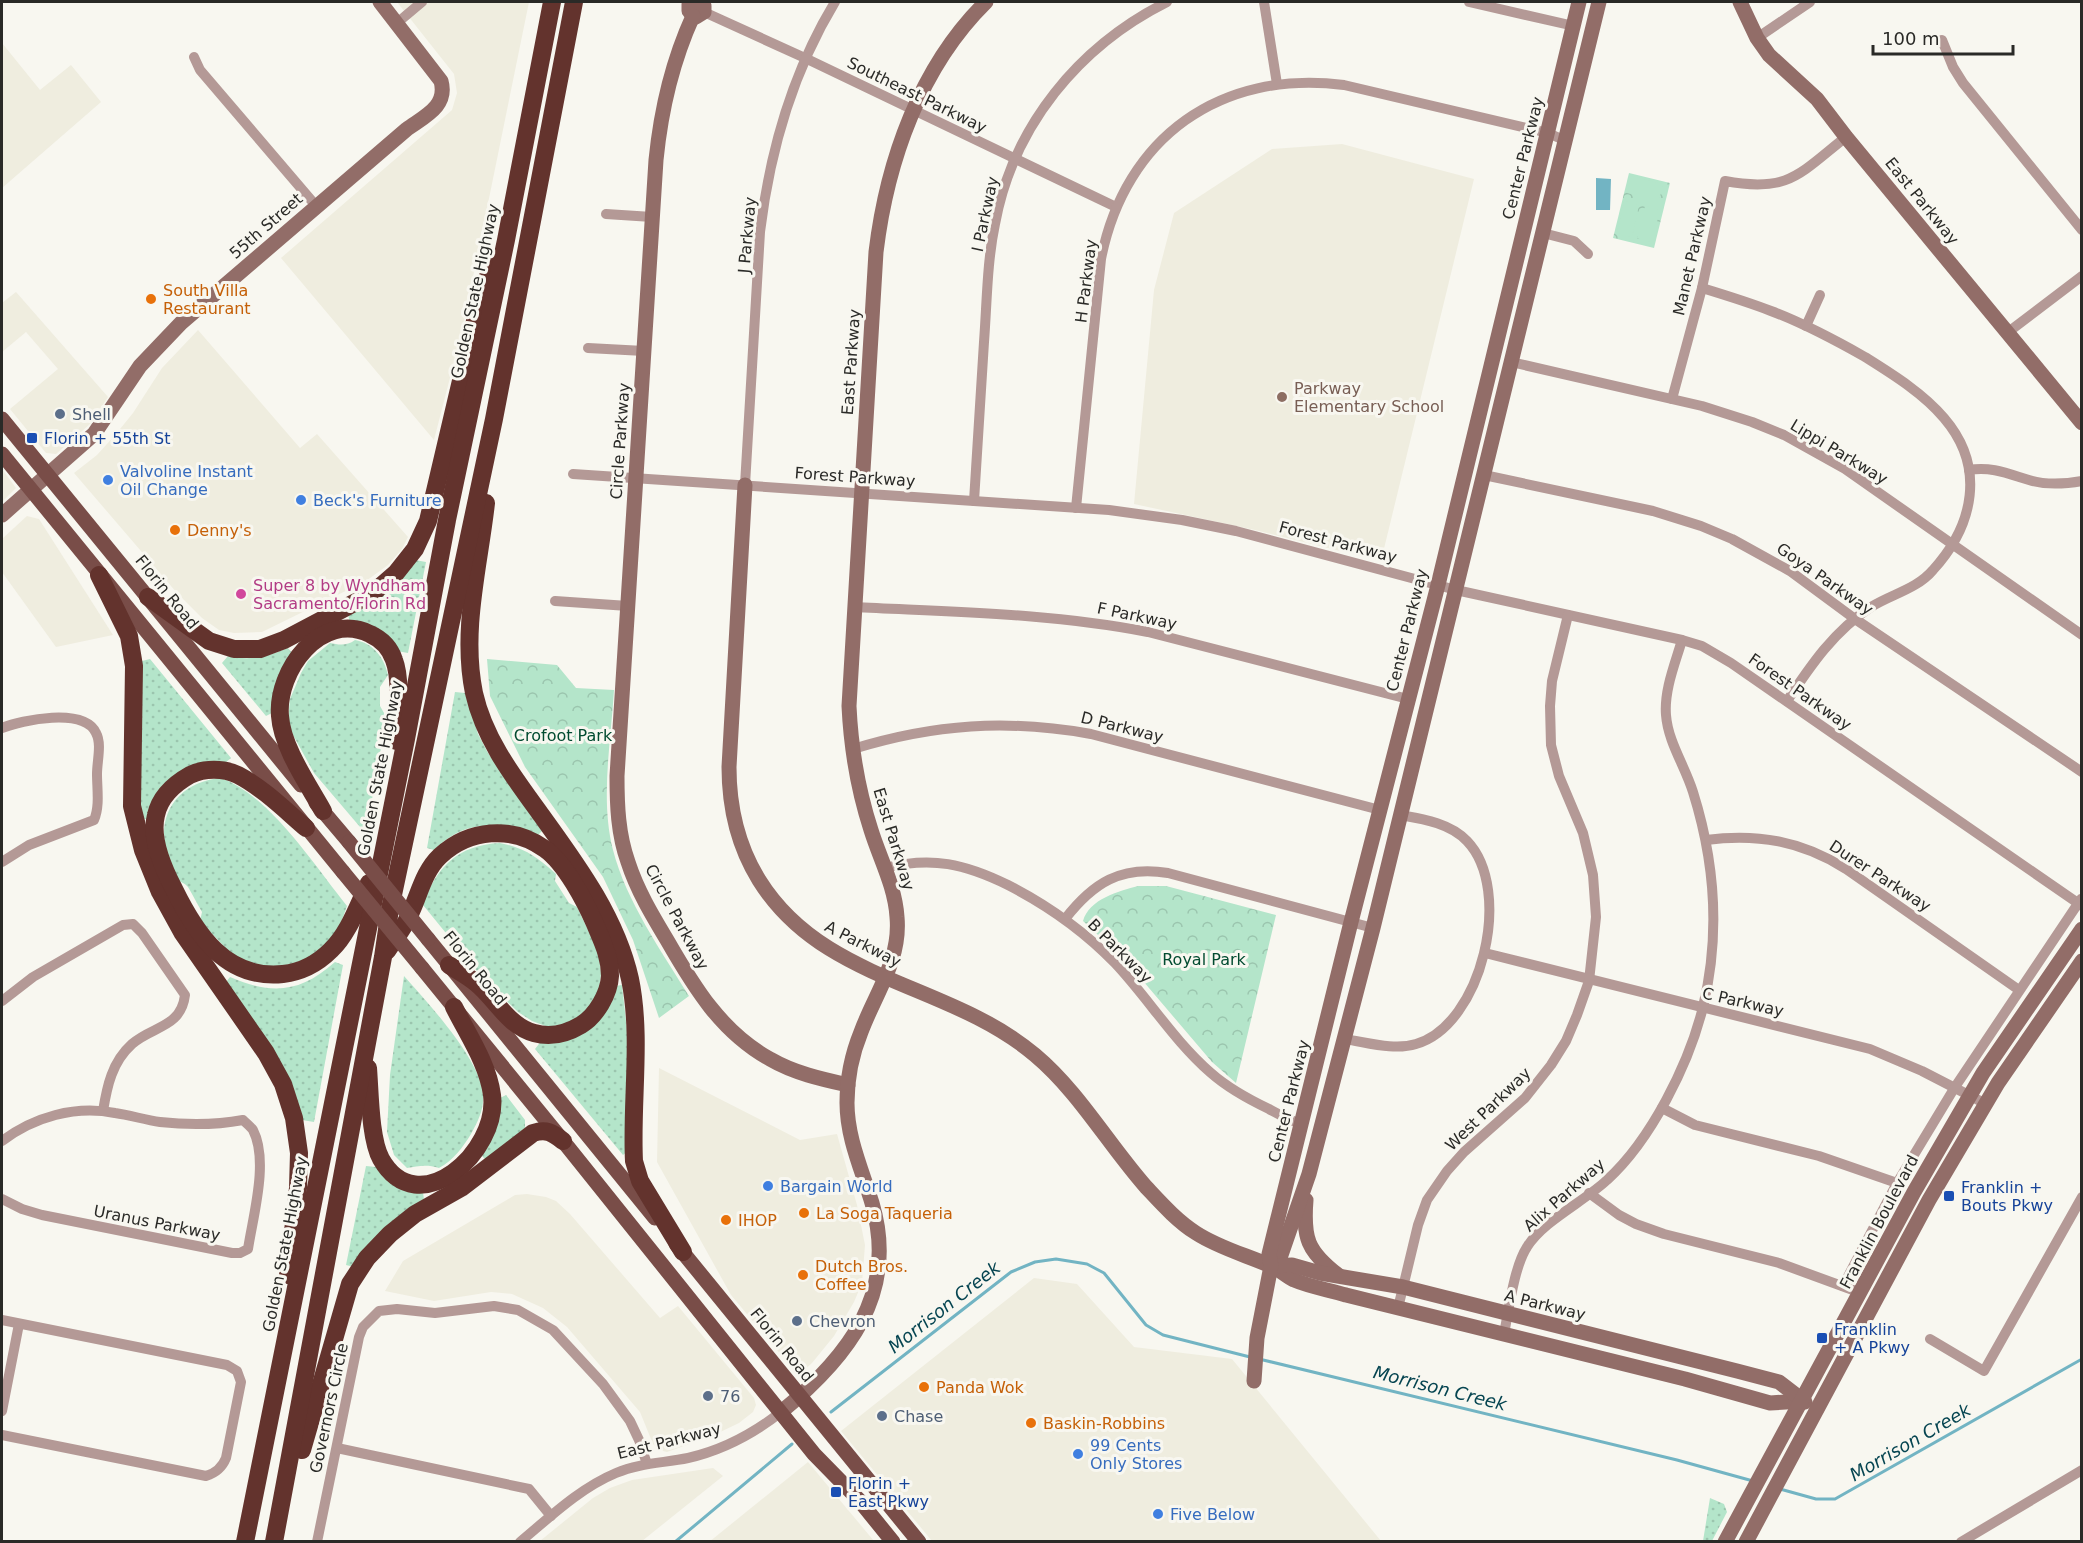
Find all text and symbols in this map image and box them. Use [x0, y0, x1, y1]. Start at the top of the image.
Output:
scale bar [1873, 18, 2012, 56]
text: 100 m [1882, 28, 1940, 49]
street label: Southeast Parkway [844, 53, 990, 137]
street label: Center Parkway [1499, 95, 1547, 221]
street label: East Parkway [1881, 154, 1963, 248]
street label: I Parkway [968, 174, 1002, 254]
street label: 55th Street [226, 189, 306, 263]
street label: Manet Parkway [1669, 194, 1715, 318]
street label: J Parkway [734, 196, 760, 275]
street label: Golden State Highway [447, 202, 503, 380]
street label: H Parkway [1071, 238, 1101, 324]
place label: South Villa Restaurant [163, 281, 251, 318]
marker: South Villa Restaurant [144, 292, 158, 306]
street label: East Parkway [838, 308, 864, 416]
place label: Parkway Elementary School [1294, 379, 1444, 416]
street label: Circle Parkway [606, 382, 634, 500]
marker: Parkway Elementary School [1275, 390, 1289, 404]
place label: Shell [72, 405, 111, 424]
marker: Shell [53, 407, 67, 421]
street label: Lippi Parkway [1787, 415, 1891, 489]
place label: Florin + 55th St [44, 429, 170, 448]
marker: Florin + 55th St [25, 431, 39, 445]
place label: Valvoline Instant Oil Change [120, 462, 253, 499]
street label: Forest Parkway [794, 463, 916, 491]
marker: Valvoline Instant Oil Change [101, 473, 115, 487]
place label: Beck's Furniture [313, 491, 442, 510]
marker: Beck's Furniture [294, 493, 308, 507]
street label: Forest Parkway [1277, 517, 1399, 567]
place label: Denny's [187, 521, 252, 540]
marker: Denny's [168, 523, 182, 537]
street label: Goya Parkway [1773, 539, 1877, 619]
street label: Florin Road [131, 551, 203, 633]
street label: Center Parkway [1383, 567, 1431, 693]
place label: Super 8 by Wyndham Sacramento/Florin Rd [253, 576, 426, 613]
marker: Super 8 by Wyndham Sacramento/Florin Rd [234, 587, 248, 601]
street label: F Parkway [1095, 598, 1179, 634]
street label: Forest Parkway [1745, 649, 1855, 735]
street label: Golden State Highway [354, 679, 406, 857]
street label: D Parkway [1079, 708, 1165, 746]
park label: Crofoot Park [514, 726, 613, 745]
street label: East Parkway [869, 785, 919, 893]
street label: Durer Parkway [1826, 836, 1934, 916]
street label: Circle Parkway [641, 861, 713, 973]
street label: B Parkway [1084, 915, 1156, 987]
street label: A Parkway [822, 917, 904, 971]
street label: Florin Road [439, 927, 511, 1009]
park label: Royal Park [1162, 950, 1247, 969]
street label: C Parkway [1700, 983, 1786, 1021]
street label: Center Parkway [1265, 1038, 1313, 1164]
street label: West Parkway [1441, 1063, 1535, 1155]
street label: Franklin Boulevard [1836, 1152, 1922, 1292]
street label: Golden State Highway [259, 1155, 311, 1333]
street label: Alix Parkway [1520, 1155, 1608, 1235]
place label: Bargain World [780, 1177, 893, 1196]
place label: Franklin + Bouts Pkwy [1961, 1178, 2053, 1215]
marker: Bargain World [761, 1179, 775, 1193]
marker: Franklin + Bouts Pkwy [1942, 1189, 1956, 1203]
street label: Uranus Parkway [92, 1201, 222, 1245]
place label: La Soga Taqueria [816, 1204, 953, 1223]
marker: La Soga Taqueria [797, 1206, 811, 1220]
place label: IHOP [738, 1211, 777, 1230]
marker: IHOP [719, 1213, 733, 1227]
water label: Morrison Creek [884, 1256, 1005, 1357]
place label: Dutch Bros. Coffee [815, 1257, 908, 1294]
marker: Dutch Bros. Coffee [796, 1268, 810, 1282]
street label: A Parkway [1502, 1286, 1588, 1324]
street label: Florin Road [746, 1304, 818, 1386]
place label: Chevron [809, 1312, 876, 1331]
marker: Chevron [790, 1314, 804, 1328]
place label: Franklin + A Pkwy [1834, 1320, 1910, 1357]
marker: Franklin + A Pkwy [1815, 1331, 1829, 1345]
street label: Governors Circle [306, 1341, 352, 1475]
water label: Morrison Creek [1371, 1361, 1510, 1415]
place label: Panda Wok [936, 1378, 1025, 1397]
marker: Panda Wok [917, 1380, 931, 1394]
place label: 76 [720, 1387, 740, 1406]
marker: 76 [701, 1389, 715, 1403]
water label: Morrison Creek [1846, 1398, 1976, 1485]
place label: Chase [894, 1407, 943, 1426]
marker: Chase [875, 1409, 889, 1423]
place label: Baskin-Robbins [1043, 1414, 1165, 1433]
marker: Baskin-Robbins [1024, 1416, 1038, 1430]
street label: East Parkway [615, 1419, 723, 1463]
place label: 99 Cents Only Stores [1090, 1436, 1182, 1473]
marker: 99 Cents Only Stores [1071, 1447, 1085, 1461]
place label: Florin + East Pkwy [848, 1474, 929, 1511]
marker: Florin + East Pkwy [829, 1485, 843, 1499]
place label: Five Below [1170, 1505, 1255, 1524]
marker: Five Below [1151, 1507, 1165, 1521]

